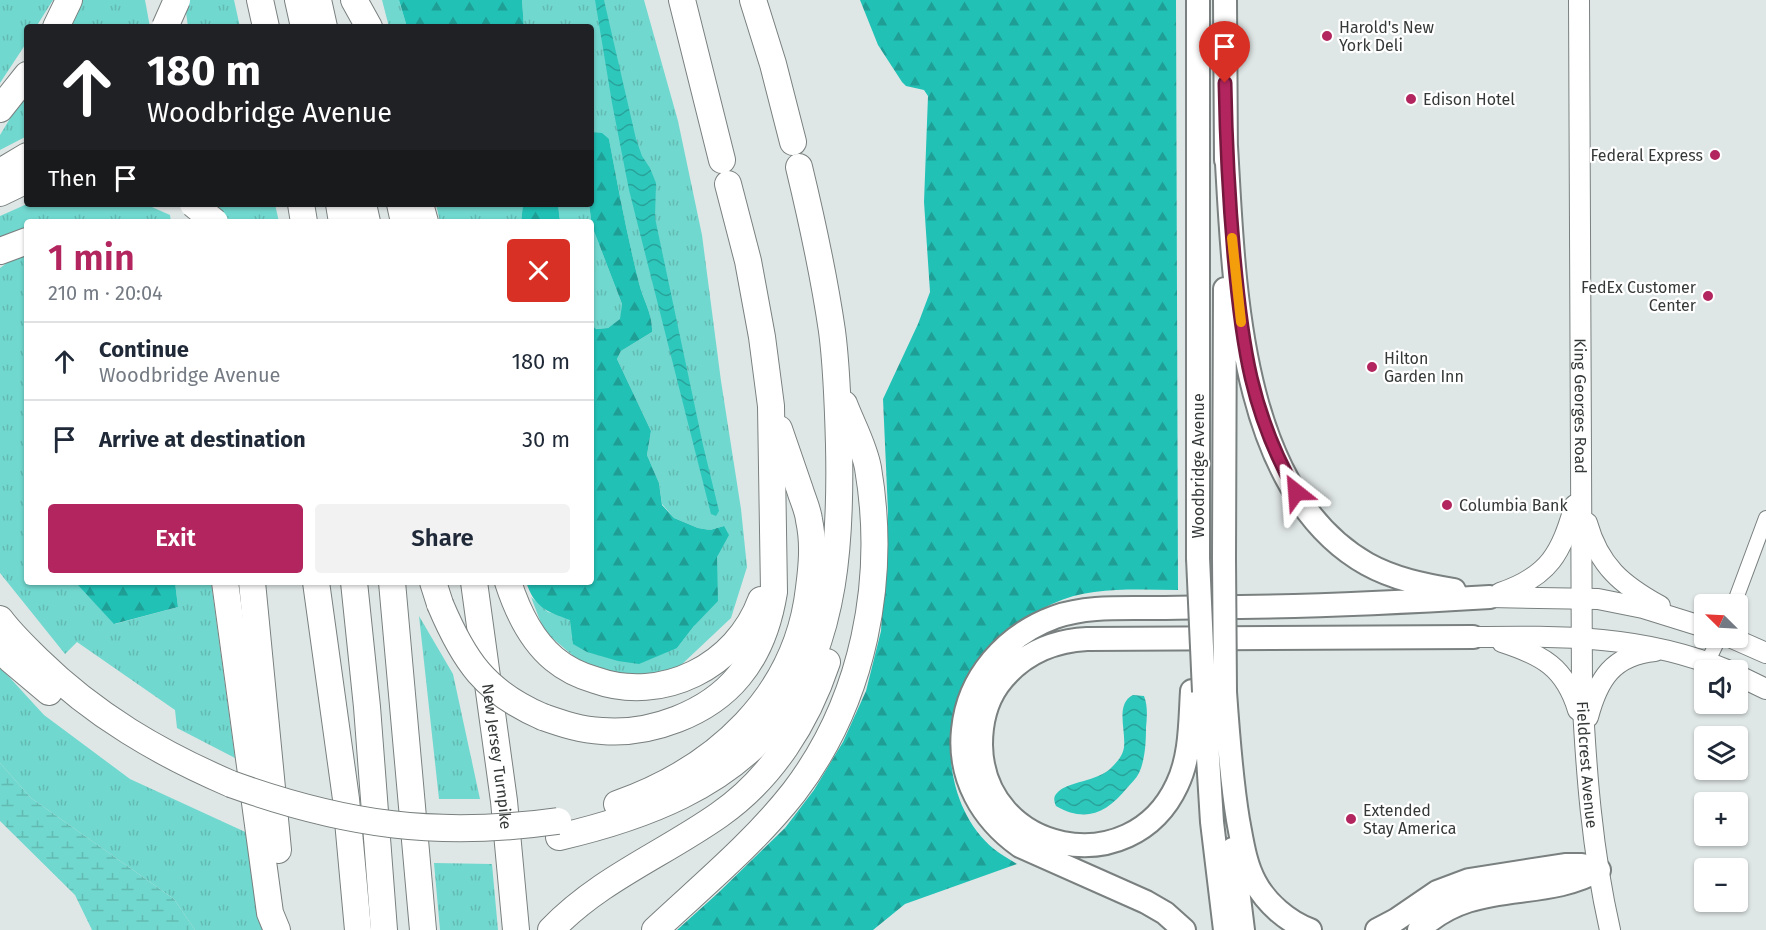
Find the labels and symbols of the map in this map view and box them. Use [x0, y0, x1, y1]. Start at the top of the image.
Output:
place label: Harold's New York Deli [1339, 18, 1435, 55]
pin [1199, 21, 1250, 83]
marker: Harold's New York Deli [1320, 29, 1334, 43]
place label: Edison Hotel [1423, 90, 1515, 109]
marker: Edison Hotel [1404, 92, 1418, 106]
place label: Federal Express [1591, 146, 1703, 165]
marker: Federal Express [1708, 148, 1722, 162]
place label: FedEx Customer Center [1581, 278, 1697, 315]
marker: FedEx Customer Center [1701, 289, 1715, 303]
street label: King Georges Road [1571, 338, 1591, 474]
place label: Hilton Garden Inn [1384, 349, 1464, 386]
marker: Hilton Garden Inn [1365, 360, 1379, 374]
street label: Woodbridge Avenue [1189, 393, 1208, 539]
position arrow [1264, 460, 1328, 524]
place label: Columbia Bank [1459, 496, 1568, 515]
marker: Columbia Bank [1440, 498, 1454, 512]
north arrow [1694, 594, 1748, 648]
street label: New Jersey Turnpike [479, 682, 516, 830]
street label: Fieldcrest Avenue [1573, 701, 1602, 829]
place label: Extended Stay America [1363, 801, 1456, 838]
marker: Extended Stay America [1344, 812, 1358, 826]

